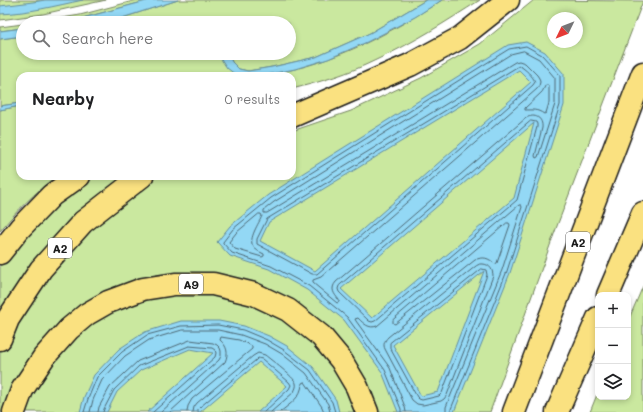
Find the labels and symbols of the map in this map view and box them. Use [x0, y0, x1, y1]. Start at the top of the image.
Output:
north arrow [547, 12, 583, 48]
road number: A2 [566, 232, 590, 252]
road number: A2 [48, 238, 72, 258]
road number: A9 [179, 274, 203, 294]

